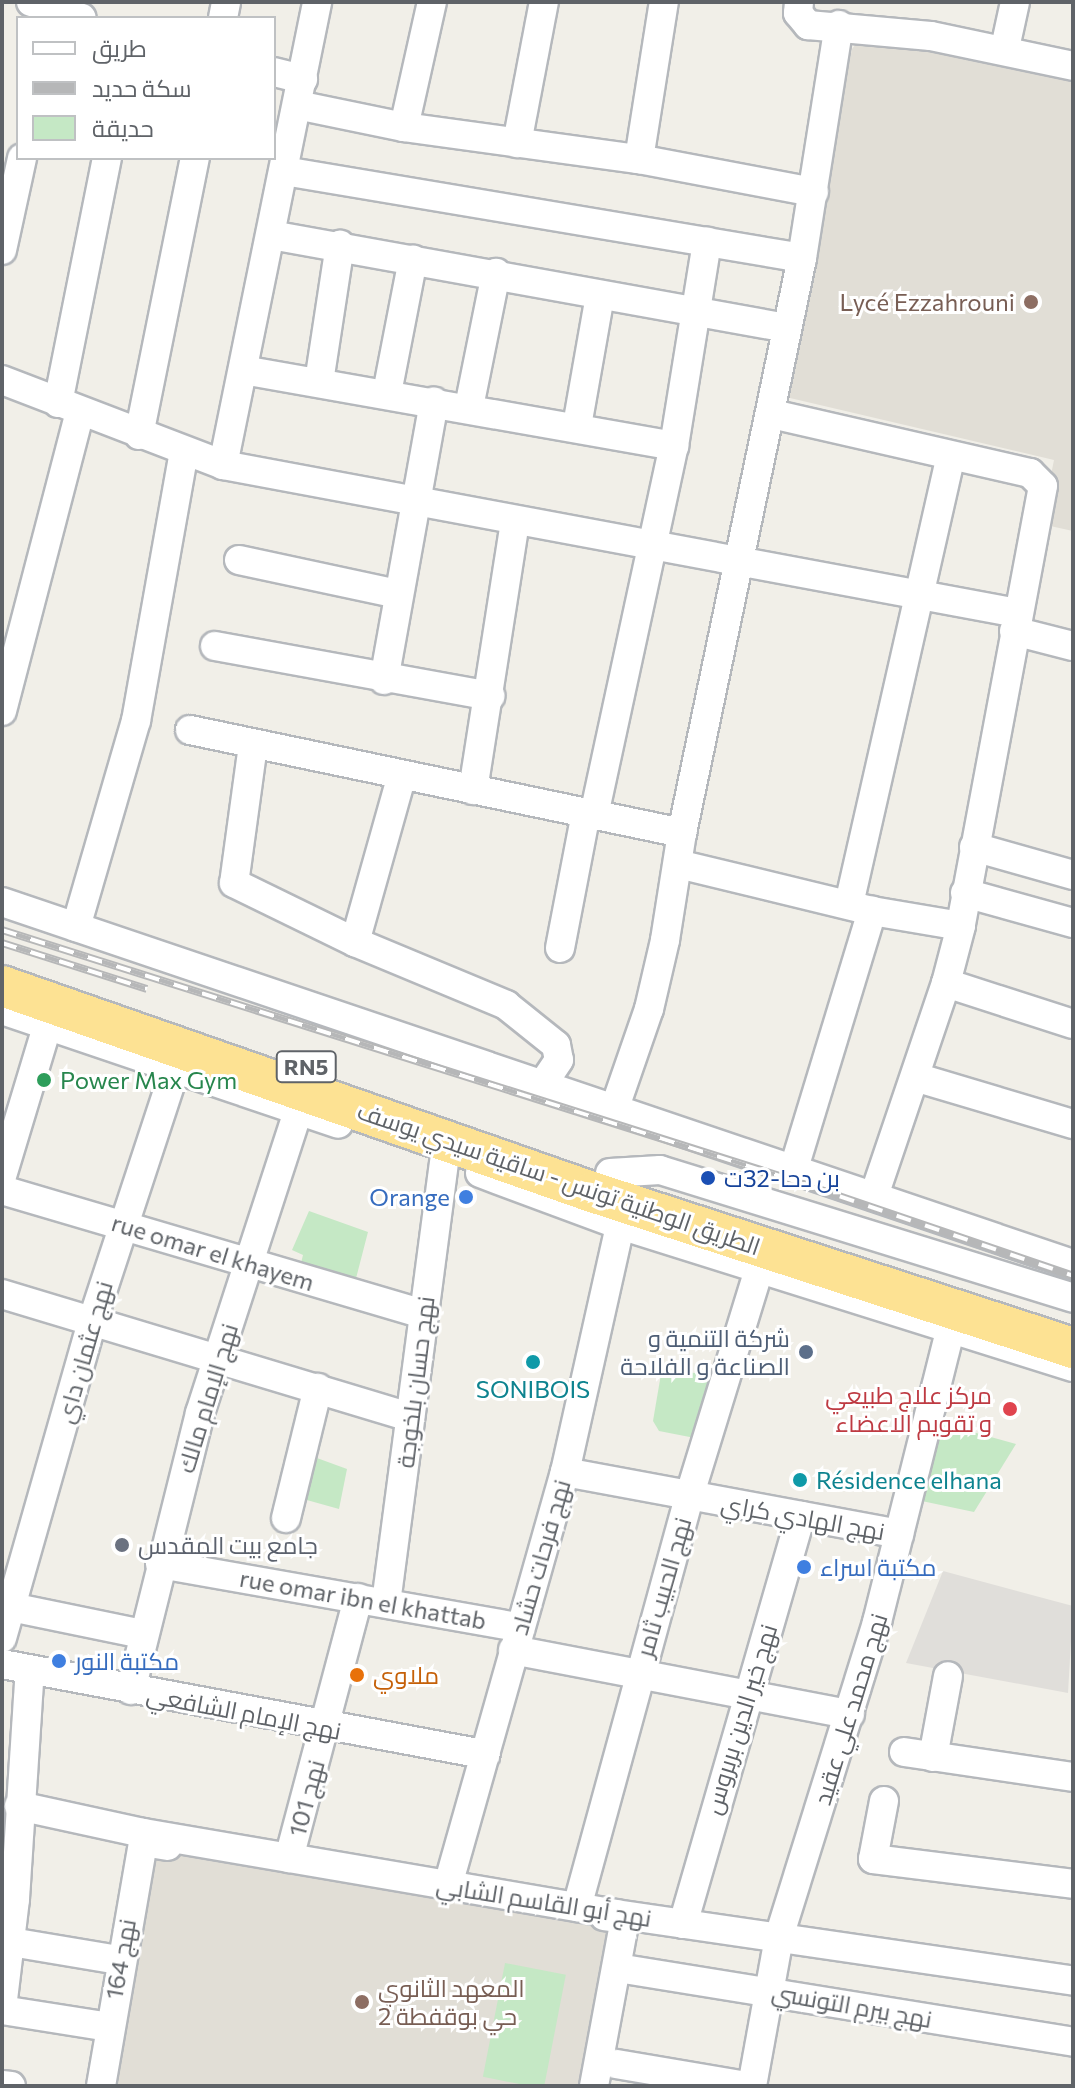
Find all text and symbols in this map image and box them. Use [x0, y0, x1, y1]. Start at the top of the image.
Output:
legend [16, 16, 276, 160]
text: طريق [92, 33, 147, 62]
text: سكة حديد [92, 73, 192, 102]
text: حديقة [92, 113, 154, 142]
place label: Lycé Ezzahrouni [840, 288, 1015, 316]
marker: Lycé Ezzahrouni [1022, 293, 1040, 311]
road number: RN5 [274, 1049, 338, 1085]
place label: Power Max Gym [60, 1066, 237, 1094]
marker: Power Max Gym [35, 1071, 53, 1089]
street label: الطريق الوطنية تونس - ساقية سيدي يوسف [354, 1095, 764, 1261]
place label: بن دحا-32ت [724, 1164, 840, 1192]
marker: بن دحا-32ت [699, 1169, 717, 1187]
place label: Orange [369, 1183, 450, 1211]
marker: Orange [457, 1188, 475, 1206]
street label: rue omar el khayem [108, 1207, 318, 1297]
street label: نهج عثمان داي [50, 1278, 118, 1426]
street label: نهج حسان بلخوجة [390, 1294, 440, 1470]
street label: نهج الإمام مالك [171, 1320, 243, 1476]
place label: شركة التنمية و الصناعة و الفلاحة [620, 1324, 790, 1380]
marker: شركة التنمية و الصناعة و الفلاحة [797, 1343, 815, 1361]
marker: SONIBOIS [524, 1353, 542, 1371]
place label: SONIBOIS [476, 1375, 590, 1403]
place label: مركز علاج طبيعي و تقويم الاعضاء [825, 1381, 992, 1437]
marker: مركز علاج طبيعي و تقويم الاعضاء [999, 1398, 1021, 1420]
place label: Résidence elhana [816, 1466, 1002, 1494]
marker: Résidence elhana [791, 1471, 809, 1489]
street label: نهج فرحات حشاد [504, 1476, 576, 1638]
street label: نهج الهادي كراي [719, 1488, 887, 1546]
street label: نهج الحبيب ثامر [629, 1514, 697, 1660]
place label: جامع بيت المقدس [138, 1531, 318, 1559]
marker: جامع بيت المقدس [113, 1536, 131, 1554]
place label: مكتبة اسراء [820, 1553, 936, 1581]
marker: مكتبة اسراء [795, 1558, 813, 1576]
street label: rue omar ibn el khattab [237, 1563, 489, 1635]
street label: نهج محمد علي عقيد [807, 1610, 893, 1808]
street label: نهج خير الدين بربروس [697, 1621, 783, 1817]
place label: مكتبة النور [75, 1647, 179, 1675]
marker: مكتبة النور [50, 1652, 68, 1670]
place label: ملاوي [373, 1661, 439, 1689]
marker: ملاوي [348, 1666, 366, 1684]
street label: نهج الإمام الشافعي [144, 1679, 344, 1745]
street label: نهج 101 [282, 1757, 330, 1839]
street label: نهج أبو القاسم الشابي [434, 1870, 654, 1932]
street label: نهج 164 [99, 1917, 141, 2001]
place label: المعهد الثانوي حي بوقفطة 2 [378, 1974, 525, 2030]
street label: نهج بيرم التونسي [770, 1977, 934, 2033]
marker: المعهد الثانوي حي بوقفطة 2 [353, 1993, 371, 2011]

